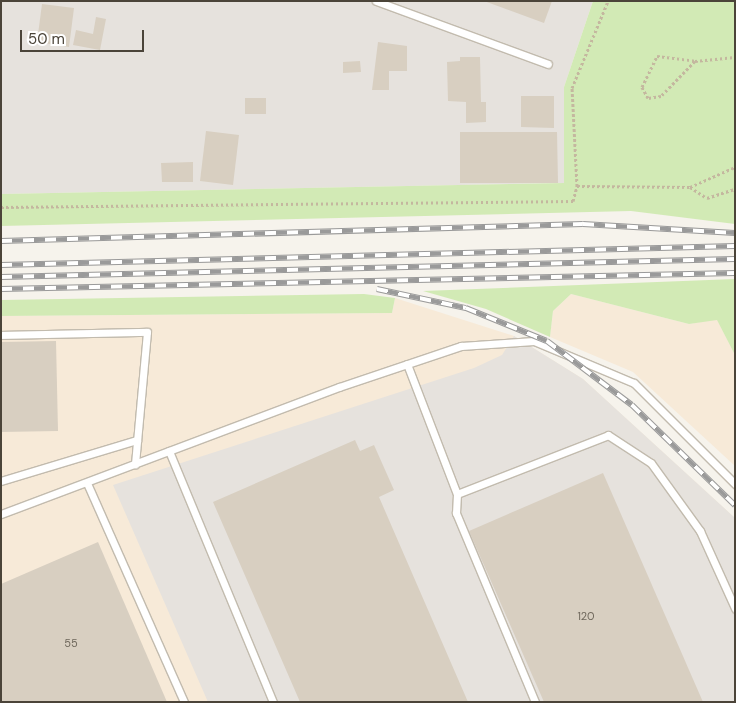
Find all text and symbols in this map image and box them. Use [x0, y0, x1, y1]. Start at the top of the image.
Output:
scale bar [22, 20, 146, 52]
text: 50 m [28, 29, 65, 49]
house number: 120 [577, 609, 595, 623]
house number: 55 [64, 636, 78, 650]

